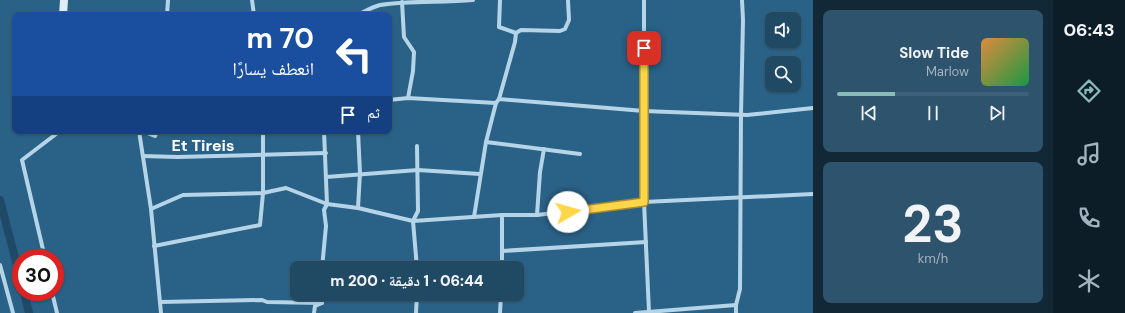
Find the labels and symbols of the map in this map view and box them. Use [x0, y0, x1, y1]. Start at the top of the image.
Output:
pin [627, 31, 661, 65]
district label: Et Tireis [172, 135, 234, 156]
position arrow [547, 191, 589, 233]
speed limit sign: 30 [12, 249, 64, 301]

